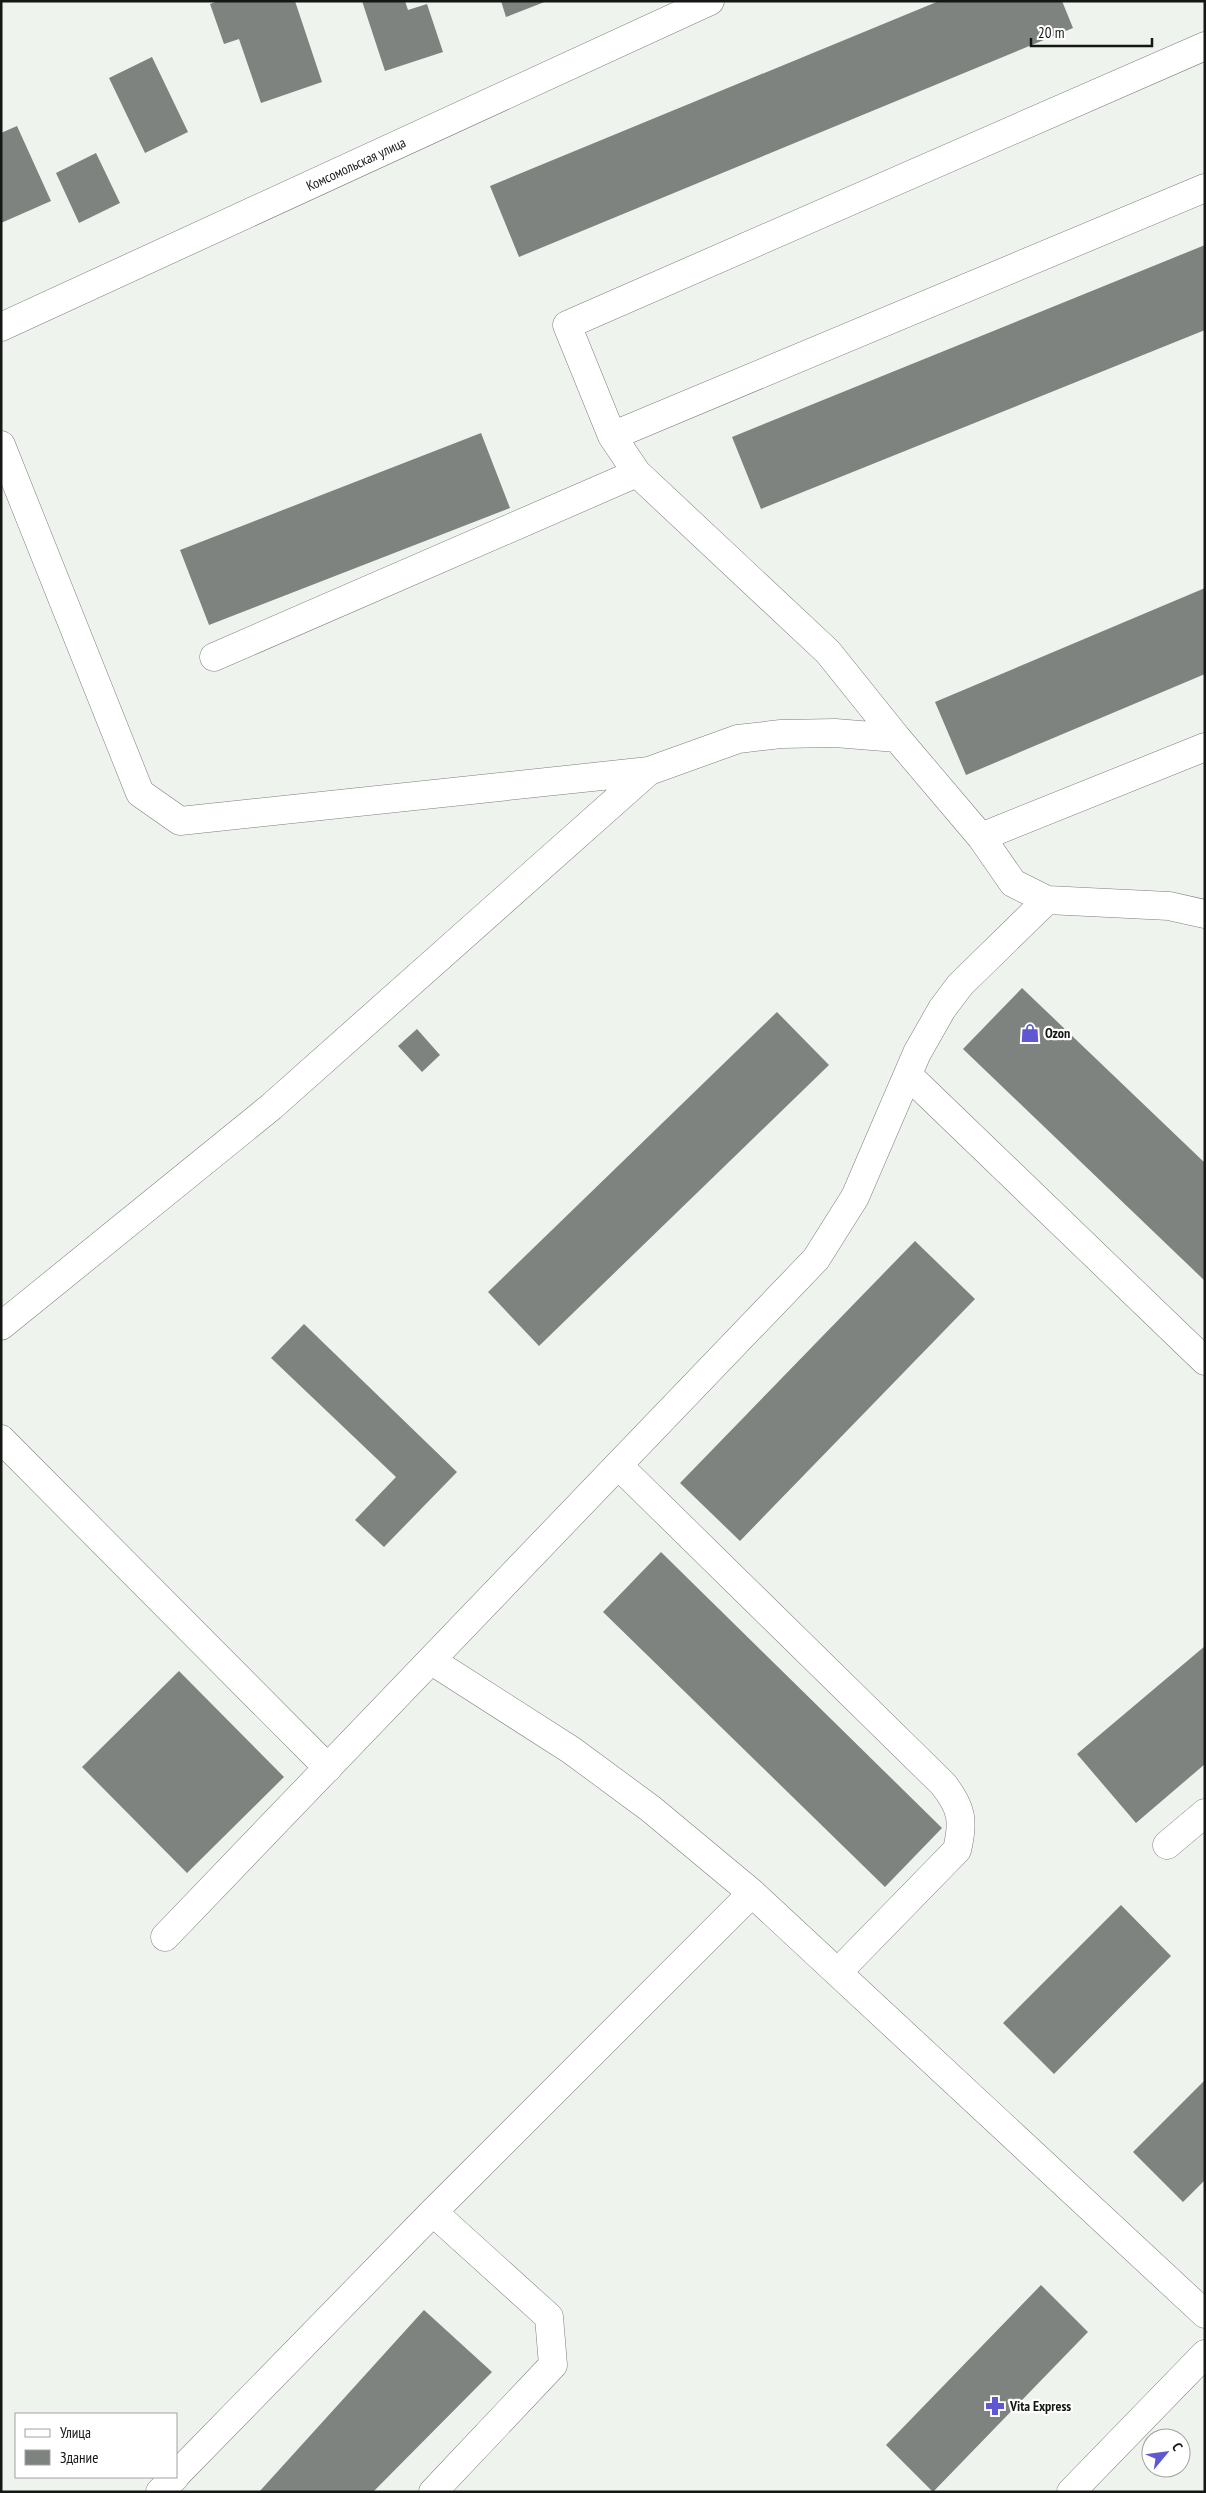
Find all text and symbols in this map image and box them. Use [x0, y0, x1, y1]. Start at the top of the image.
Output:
scale bar [1031, 15, 1152, 47]
text: 20 m [1038, 23, 1064, 42]
street label: Комсомольская улица [303, 133, 409, 195]
shop icon: Ozon [1019, 1022, 1041, 1044]
place label: Ozon [1045, 1024, 1070, 1042]
pharmacy icon: Vita Express [984, 2395, 1006, 2417]
place label: Vita Express [1009, 2397, 1071, 2415]
legend [15, 2413, 178, 2478]
text: Улица [60, 2423, 91, 2442]
north arrow [1141, 2428, 1191, 2478]
text: С [1168, 2440, 1187, 2454]
text: Здание [60, 2448, 98, 2467]

